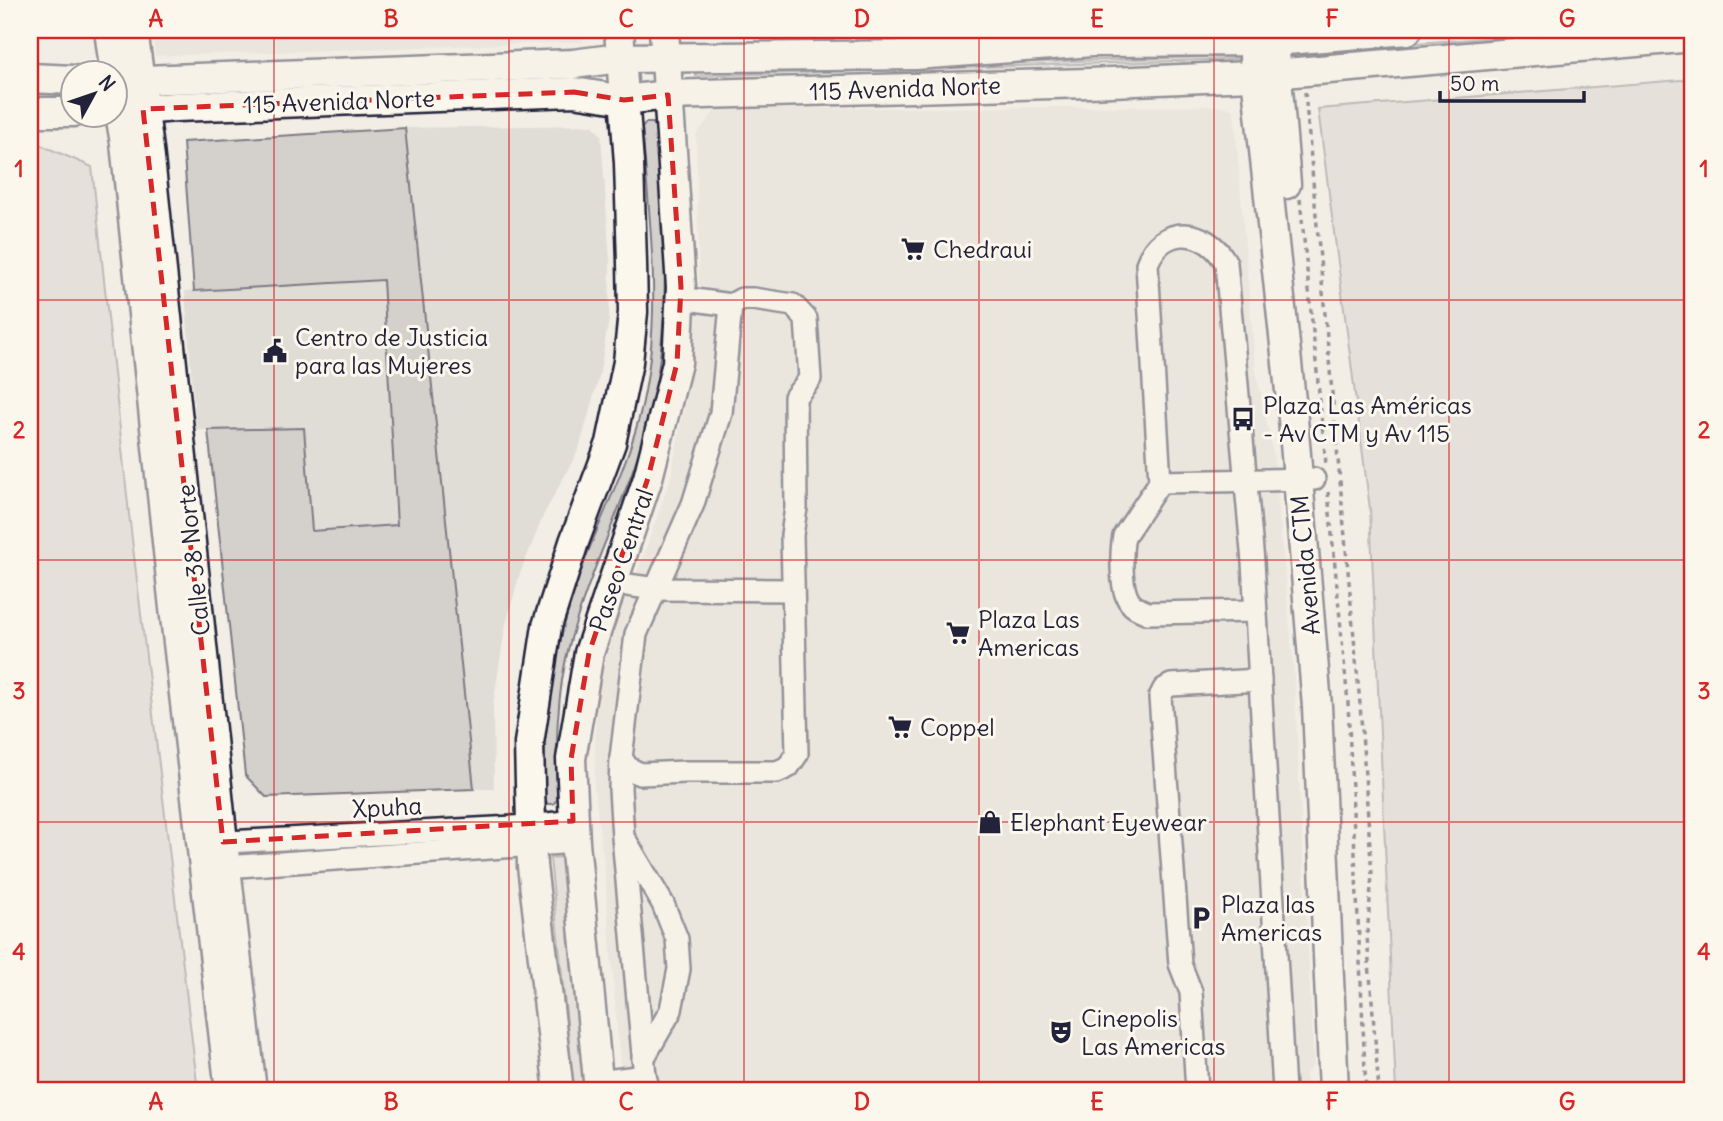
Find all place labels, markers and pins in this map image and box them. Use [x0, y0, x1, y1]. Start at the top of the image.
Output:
place label: Chedraui [933, 234, 1032, 264]
supermarket icon: Chedraui [899, 235, 927, 263]
place label: Centro de Justicia para las Mujeres [295, 322, 488, 380]
public building icon: Centro de Justicia para las Mujeres [261, 337, 289, 365]
place label: Plaza Las Américas - Av CTM y Av 115 [1263, 390, 1472, 448]
bus stop icon: Plaza Las Américas - Av CTM y Av 115 [1229, 405, 1257, 433]
place label: Plaza Las Americas [978, 604, 1080, 662]
supermarket icon: Plaza Las Americas [944, 619, 972, 647]
place label: Coppel [920, 712, 995, 742]
supermarket icon: Coppel [886, 713, 914, 741]
place label: Elephant Eyewear [1010, 807, 1207, 837]
shop icon: Elephant Eyewear [976, 808, 1004, 836]
place label: Plaza las Americas [1221, 889, 1322, 947]
parking icon: Plaza las Americas [1187, 904, 1215, 932]
place label: Cinepolis Las Americas [1081, 1003, 1225, 1061]
theatre icon: Cinepolis Las Americas [1047, 1018, 1075, 1046]

